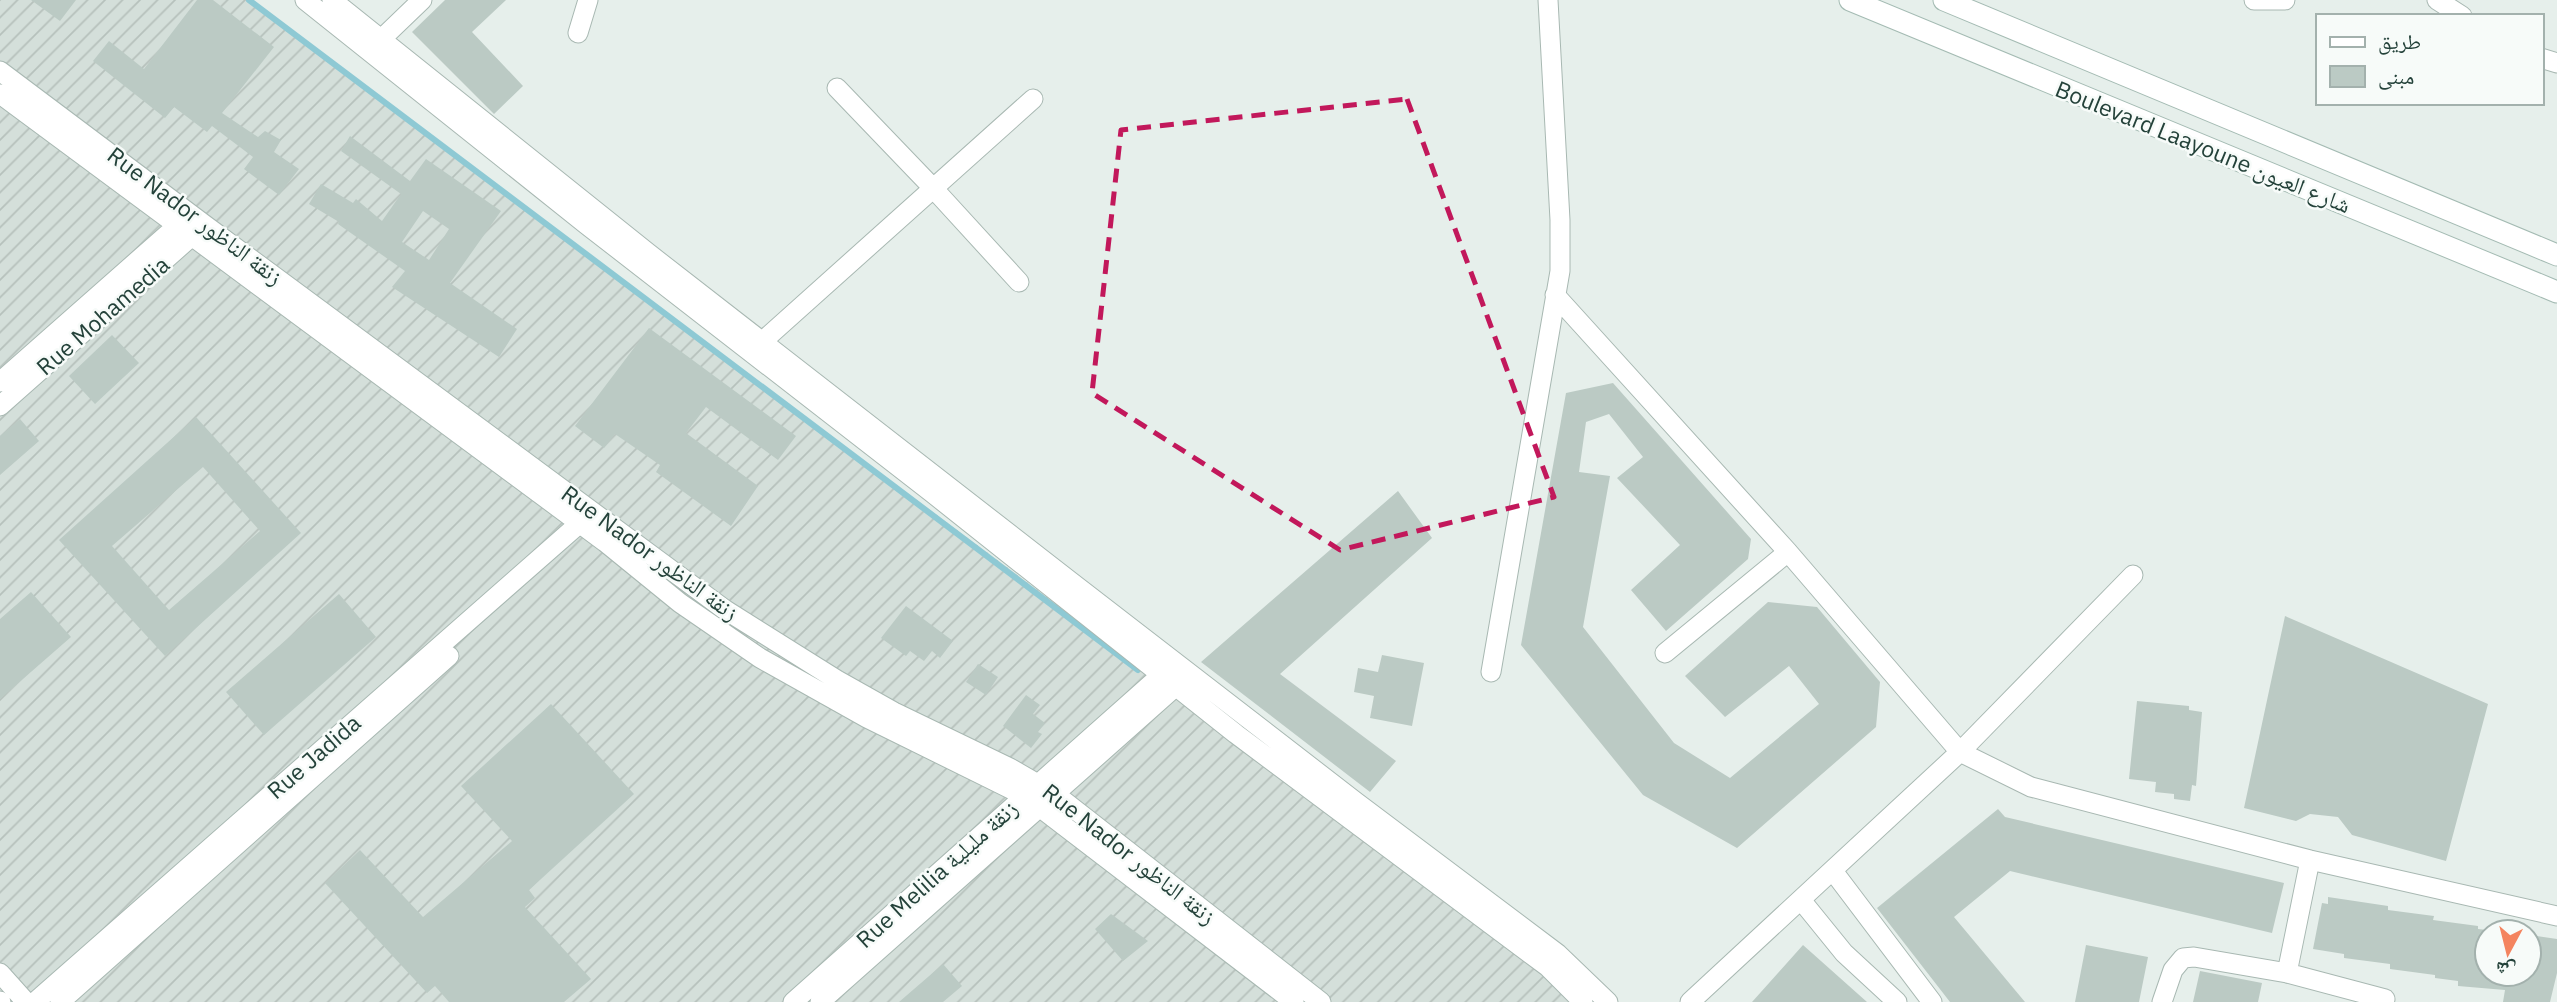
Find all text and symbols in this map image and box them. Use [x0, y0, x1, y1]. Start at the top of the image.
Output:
legend [2316, 14, 2543, 105]
text: طريق [2378, 27, 2421, 55]
text: مبنى [2378, 62, 2414, 90]
street label: Boulevard Laayoune شارع العيون [2051, 73, 2356, 220]
street label: Rue Nador زنقة الناظور [102, 139, 289, 291]
street label: Rue Mohamedia [30, 249, 175, 381]
street label: Rue Nador زنقة الناظور [556, 478, 745, 627]
street label: Rue Jadida [260, 707, 366, 805]
street label: Rue Nador زنقة الناظور [1037, 776, 1222, 930]
street label: Rue Melilia زنقة مليلية [849, 793, 1023, 954]
north arrow [2473, 918, 2543, 988]
text: ش [2494, 957, 2517, 983]

